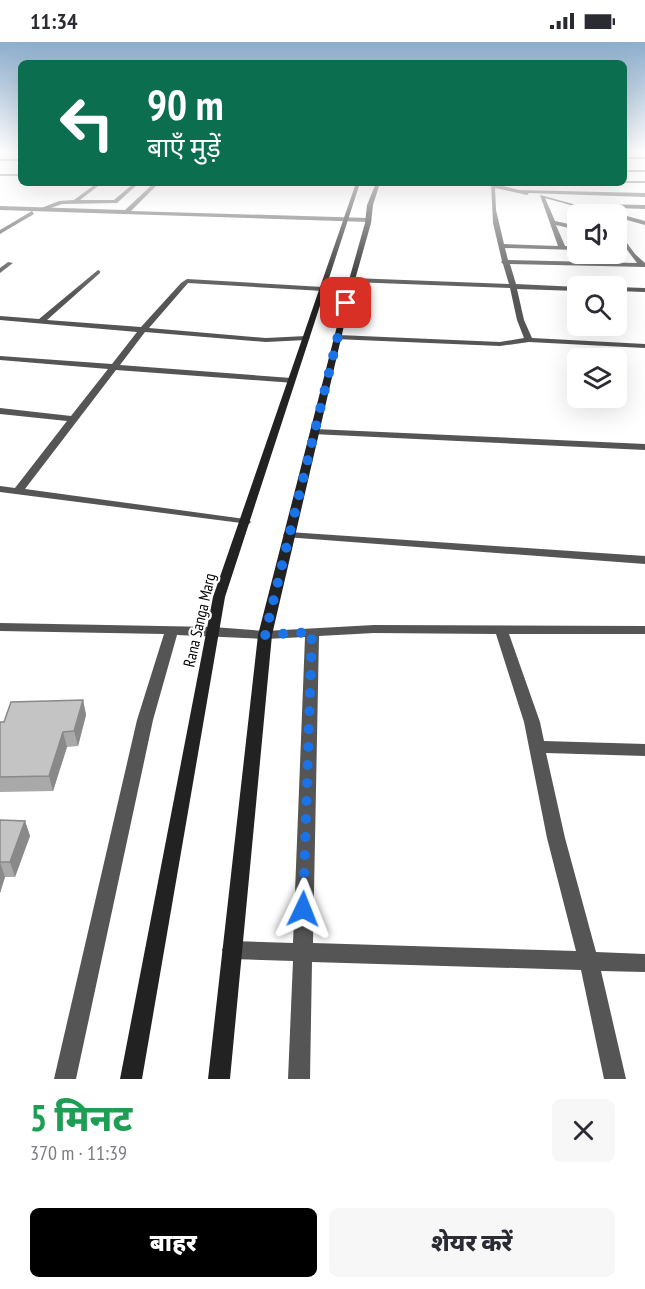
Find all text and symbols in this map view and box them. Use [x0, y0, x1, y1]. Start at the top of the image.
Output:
text: 11:34 [30, 7, 78, 35]
text: 90 m [147, 77, 224, 132]
icon: left [48, 84, 126, 162]
text: बाएँ मुड़ें [147, 130, 221, 164]
map controls [567, 204, 627, 408]
button: sound [567, 204, 627, 264]
button: search [567, 276, 627, 336]
pin [320, 277, 371, 328]
icon: arrive [329, 286, 362, 319]
button: layers [567, 348, 627, 408]
street label: Rana Sanga Marg [178, 571, 220, 669]
position arrow [271, 877, 335, 941]
text: 5 मिनट [30, 1094, 132, 1141]
button: close [552, 1099, 615, 1162]
text: 370 m · 11:39 [30, 1140, 127, 1166]
button: बाहर [30, 1208, 317, 1277]
button: शेयर करें [329, 1208, 615, 1277]

